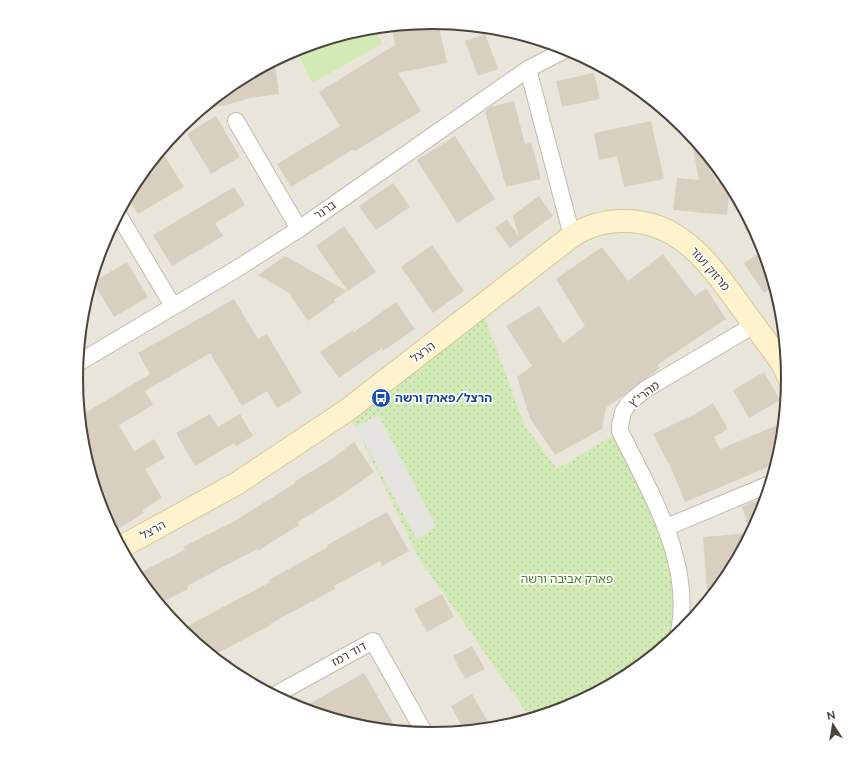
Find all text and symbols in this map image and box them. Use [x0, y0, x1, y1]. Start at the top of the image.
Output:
street label: ברנר [311, 197, 339, 223]
street label: מרזוק ועזר [687, 244, 733, 294]
street label: הרצל [408, 338, 438, 366]
street label: מהרי"ץ [626, 378, 662, 410]
bus stop icon: הרצל/פארק ורשה [370, 387, 392, 409]
place label: הרצל/פארק ורשה [395, 391, 492, 405]
street label: הרצל [138, 517, 168, 543]
park label: פארק אביבה ורשה [521, 572, 613, 586]
street label: דוד רמז [329, 638, 369, 669]
north arrow [813, 705, 853, 745]
text: N [826, 708, 836, 723]

